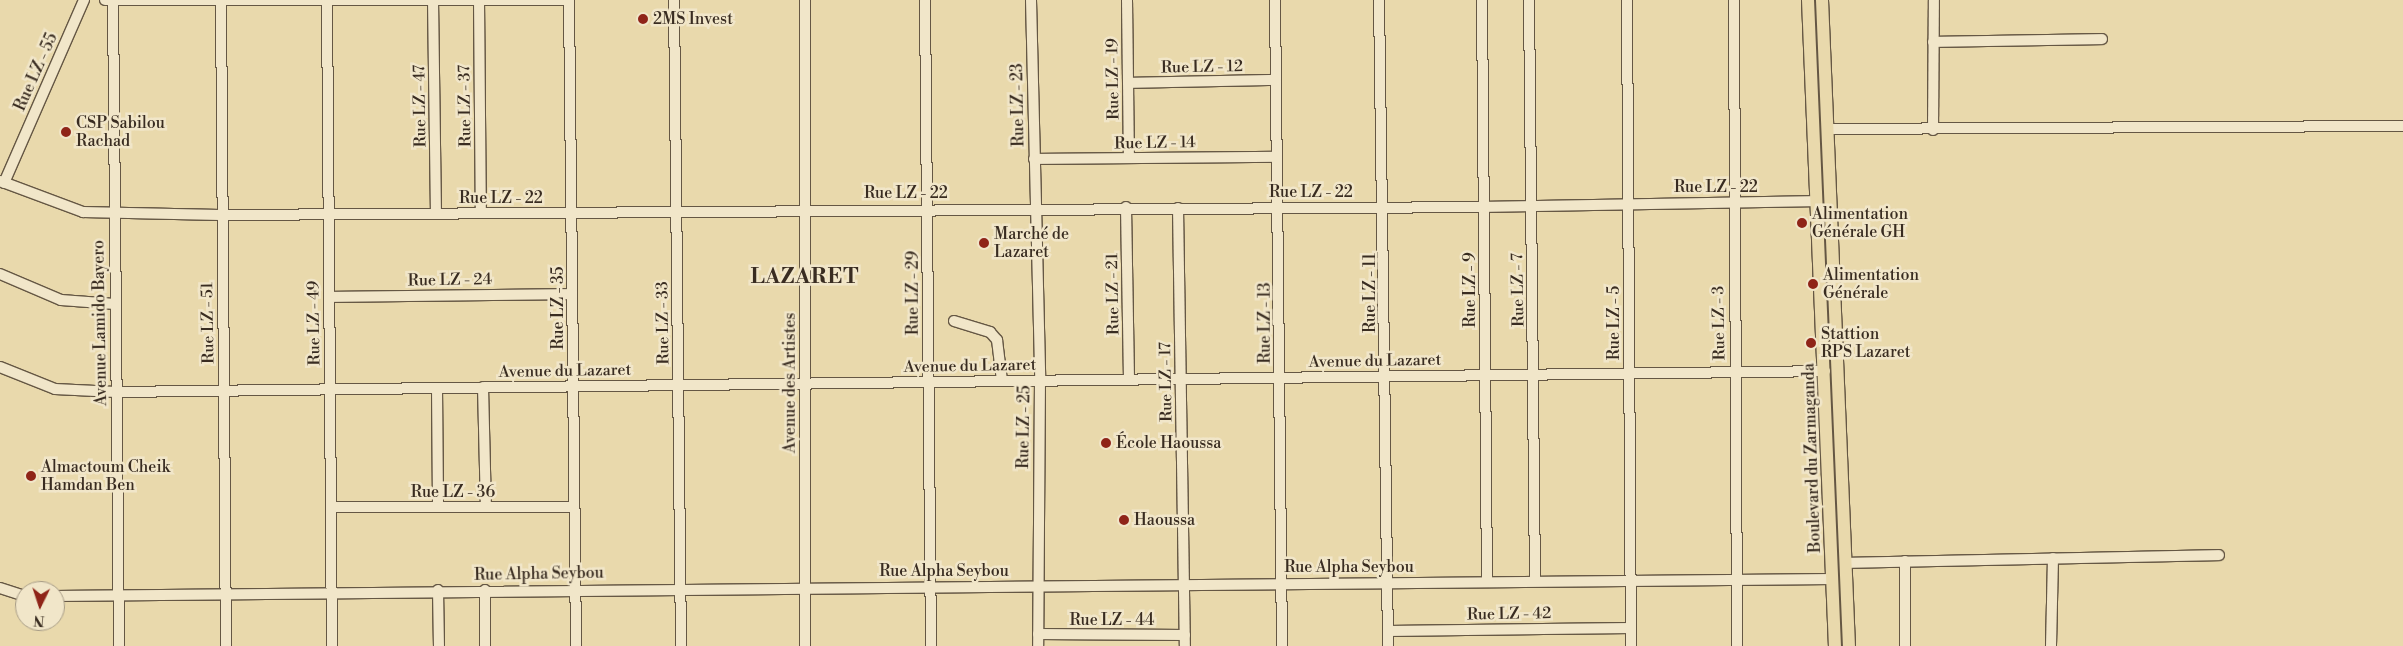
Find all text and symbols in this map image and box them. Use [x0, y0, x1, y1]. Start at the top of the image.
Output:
place label: 2MS Invest [653, 9, 733, 29]
marker: 2MS Invest [637, 13, 649, 25]
street label: Rue LZ - 55 [10, 30, 62, 114]
street label: Rue LZ - 19 [1103, 38, 1123, 120]
street label: Rue LZ - 12 [1161, 57, 1243, 77]
street label: Rue LZ - 23 [1008, 63, 1028, 147]
street label: Rue LZ - 47 [410, 65, 430, 147]
street label: Rue LZ - 37 [455, 65, 475, 147]
place label: CSP Sabilou Rachad [76, 113, 165, 151]
marker: CSP Sabilou Rachad [60, 126, 72, 138]
street label: Rue LZ - 14 [1114, 133, 1196, 153]
street label: Rue LZ - 22 [1674, 177, 1758, 197]
street label: Rue LZ - 22 [1269, 182, 1353, 202]
street label: Rue LZ - 22 [864, 183, 948, 203]
street label: Rue LZ - 22 [459, 188, 543, 208]
place label: Alimentation Générale GH [1812, 204, 1908, 242]
marker: Alimentation Générale GH [1796, 217, 1808, 229]
place label: Marché de Lazaret [994, 224, 1069, 262]
marker: Marché de Lazaret [978, 237, 990, 249]
street label: Avenue Lamido Bayero [89, 240, 111, 406]
street label: Rue LZ - 29 [903, 251, 923, 335]
street label: Rue LZ - 9 [1460, 252, 1480, 328]
street label: Rue LZ - 21 [1103, 253, 1123, 335]
street label: Rue LZ - 11 [1360, 253, 1380, 333]
street label: Rue LZ - 7 [1508, 253, 1528, 327]
district label: LAZARET [750, 264, 860, 290]
place label: Alimentation Générale [1823, 265, 1919, 303]
street label: Rue LZ - 35 [548, 266, 568, 350]
street label: Rue LZ - 24 [408, 270, 492, 290]
marker: Alimentation Générale [1807, 278, 1819, 290]
street label: Rue LZ - 49 [304, 280, 324, 366]
street label: Rue LZ - 33 [653, 281, 673, 365]
street label: Rue LZ - 51 [198, 282, 218, 364]
street label: Rue LZ - 13 [1255, 282, 1275, 364]
street label: Rue LZ - 5 [1604, 286, 1624, 360]
street label: Rue LZ - 3 [1709, 286, 1729, 360]
street label: Avenue des Artistes [780, 313, 800, 453]
place label: Stattion RPS Lazaret [1821, 324, 1910, 362]
marker: Stattion RPS Lazaret [1805, 337, 1817, 349]
street label: Rue LZ - 17 [1156, 342, 1176, 422]
street label: Avenue du Lazaret [1309, 350, 1441, 372]
street label: Avenue du Lazaret [904, 355, 1036, 377]
street label: Avenue du Lazaret [499, 360, 631, 382]
street label: Boulevard du Zarmaganda [1799, 363, 1825, 553]
street label: Rue LZ - 25 [1014, 385, 1034, 469]
place label: École Haoussa [1116, 433, 1221, 453]
marker: École Haoussa [1100, 437, 1112, 449]
place label: Almactoum Cheik Hamdan Ben [41, 457, 170, 495]
marker: Almactoum Cheik Hamdan Ben [25, 470, 37, 482]
street label: Rue LZ - 36 [411, 482, 495, 502]
place label: Haoussa [1134, 510, 1195, 530]
marker: Haoussa [1118, 514, 1130, 526]
street label: Rue Alpha Seybou [1284, 557, 1414, 577]
street label: Rue Alpha Seybou [879, 561, 1009, 581]
street label: Rue Alpha Seybou [474, 563, 604, 585]
north arrow [15, 581, 65, 631]
street label: Rue LZ - 42 [1467, 604, 1551, 624]
street label: Rue LZ - 44 [1069, 610, 1155, 630]
text: N [33, 611, 45, 629]

